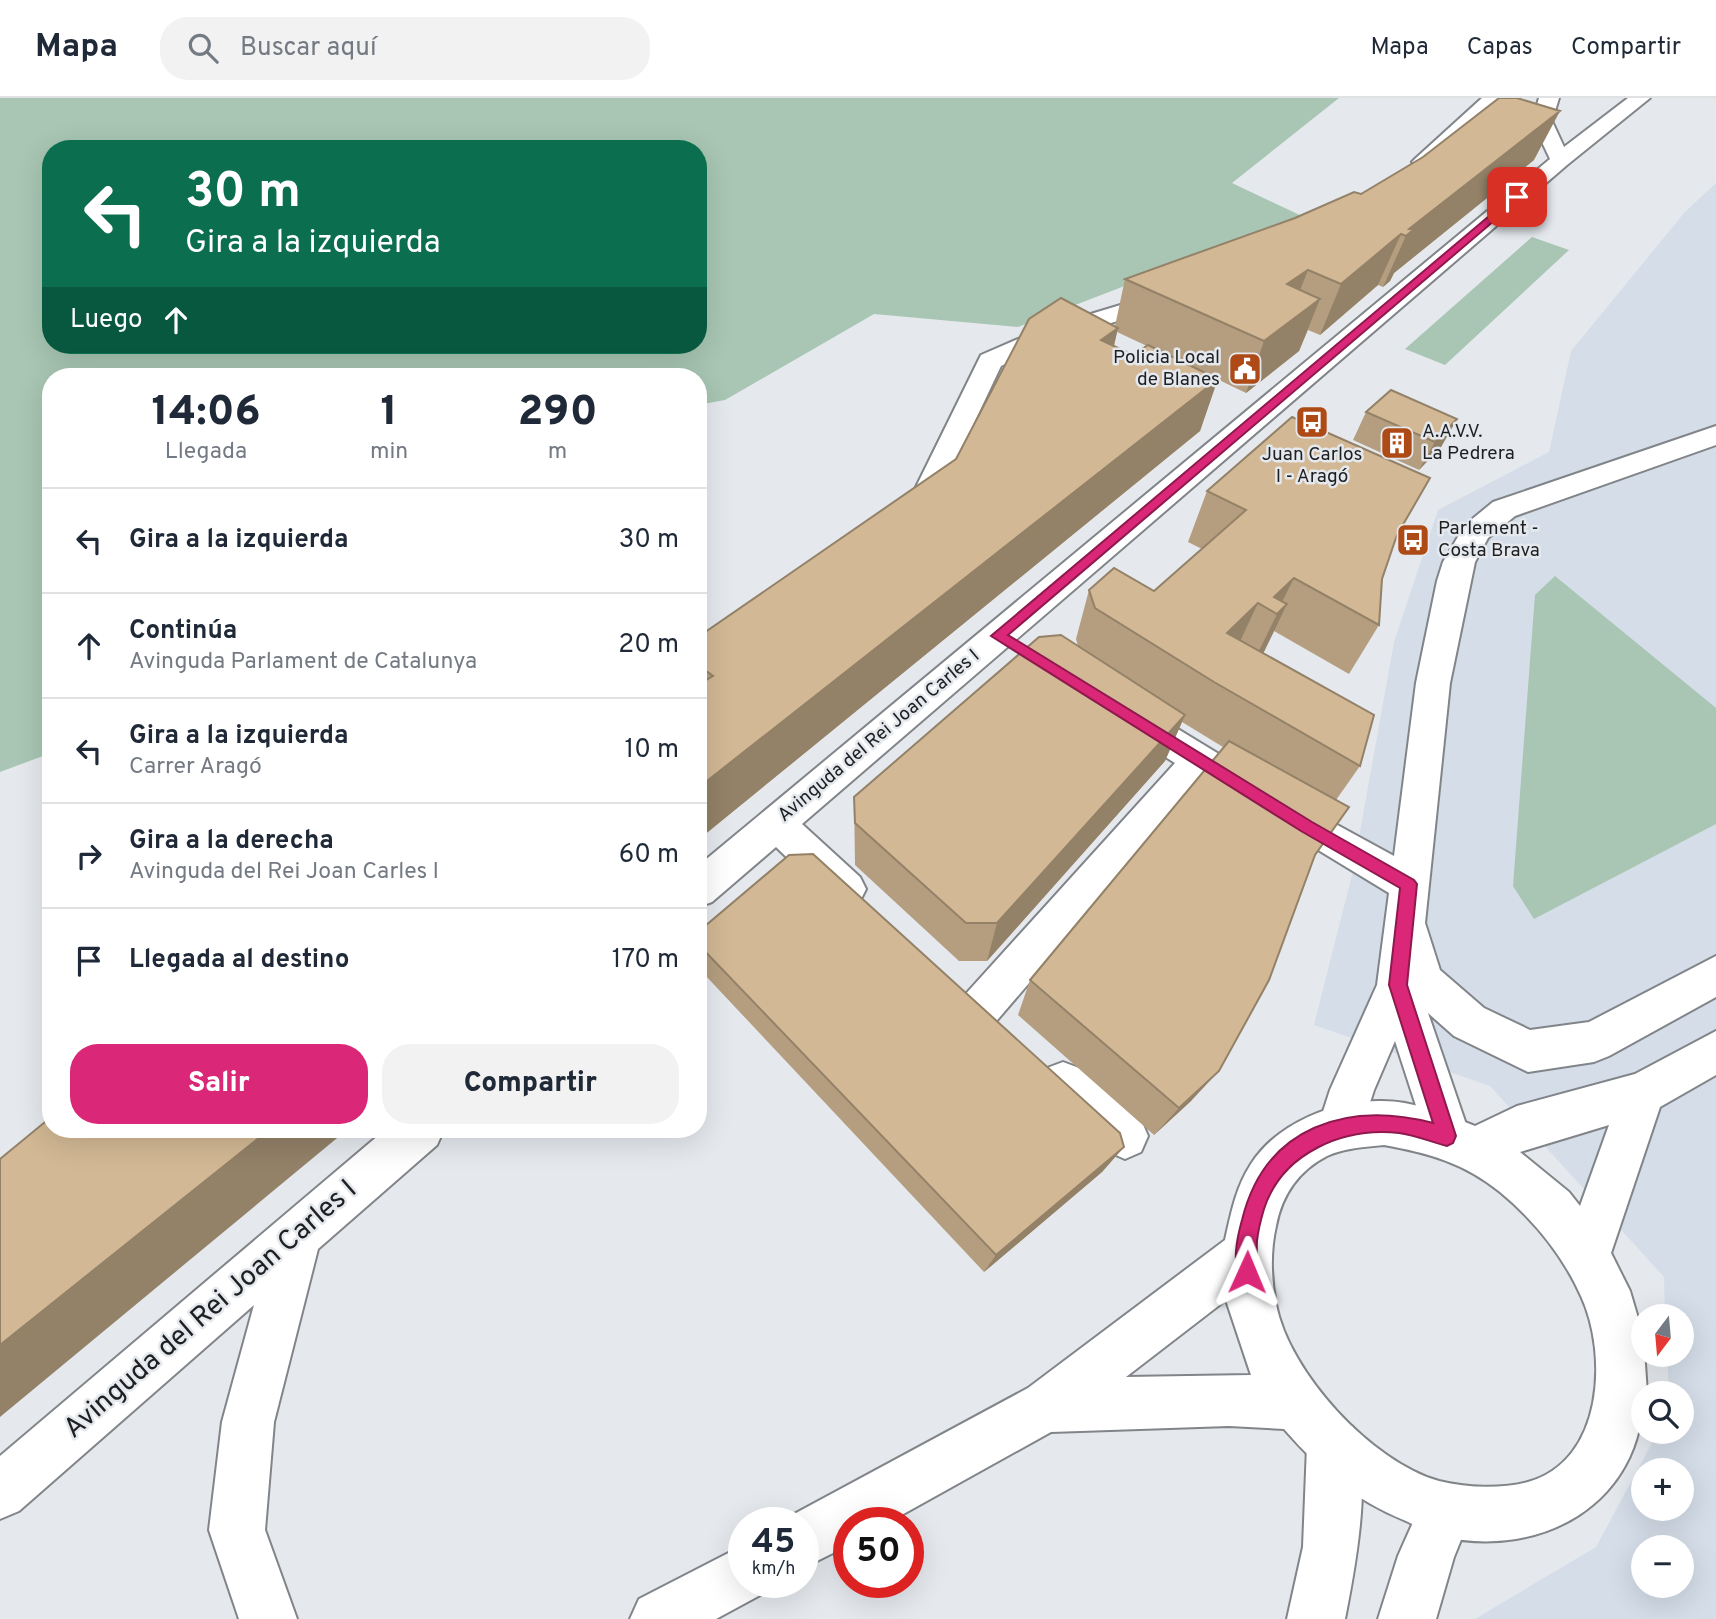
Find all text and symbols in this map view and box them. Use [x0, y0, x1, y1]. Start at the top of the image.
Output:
search box [160, 17, 650, 80]
text: Mapa [35, 27, 118, 69]
icon: search [184, 29, 222, 67]
text: Buscar aquí [240, 32, 377, 65]
text: Mapa [1371, 33, 1429, 63]
text: Capas [1467, 33, 1533, 63]
text: Compartir [1571, 33, 1681, 63]
text: 30 m [185, 163, 301, 225]
pin [1487, 167, 1547, 227]
icon: left [70, 168, 161, 259]
icon: arrive [1498, 178, 1536, 216]
text: Gira a la izquierda [185, 224, 441, 264]
icon: ahead [157, 301, 195, 339]
text: Luego [70, 304, 143, 337]
place label: Policia Local de Blanes [1113, 346, 1220, 392]
public building icon: Policia Local de Blanes [1226, 350, 1264, 388]
text: 14:06 [151, 387, 261, 440]
text: 1 [381, 387, 398, 440]
text: 290 [518, 387, 598, 440]
bus stop icon: Juan Carlos I - Aragó [1293, 403, 1331, 441]
place label: A.A.V.V. La Pedrera [1422, 420, 1515, 466]
building icon: A.A.V.V. La Pedrera [1378, 424, 1416, 462]
text: Llegada [165, 438, 247, 467]
text: min [370, 438, 408, 467]
text: m [548, 438, 567, 467]
place label: Juan Carlos I - Aragó [1262, 443, 1362, 489]
place label: Parlement - Costa Brava [1438, 517, 1540, 563]
bus stop icon: Parlement - Costa Brava [1394, 521, 1432, 559]
icon: left [70, 522, 108, 560]
text: Gira a la izquierda [129, 524, 348, 557]
text: 30 m [619, 524, 679, 557]
text: Continúa [129, 615, 237, 648]
icon: ahead [70, 627, 108, 665]
text: 20 m [618, 629, 679, 662]
street label: Avinguda del Rei Joan Carles I [773, 644, 985, 828]
text: Avinguda Parlament de Catalunya [129, 648, 477, 677]
text: Gira a la izquierda [129, 720, 348, 753]
icon: left [70, 732, 108, 770]
text: 10 m [624, 734, 679, 767]
text: Carrer Aragó [129, 753, 262, 782]
text: Gira a la derecha [129, 825, 334, 858]
icon: right [70, 837, 108, 875]
text: 60 m [619, 839, 679, 872]
text: Avinguda del Rei Joan Carles I [129, 858, 439, 887]
icon: arrive [70, 942, 108, 980]
text: Llegada al destino [129, 944, 349, 977]
text: 170 m [612, 944, 679, 977]
button: Salir [70, 1044, 368, 1124]
button: Compartir [382, 1044, 679, 1124]
street label: Avinguda del Rei Joan Carles I [57, 1173, 365, 1447]
position arrow [1210, 1235, 1284, 1309]
north arrow [1631, 1304, 1694, 1367]
map controls [1631, 1304, 1694, 1598]
button: search [1631, 1381, 1694, 1444]
button: + [1631, 1458, 1694, 1521]
speed limit sign: 50 [833, 1507, 924, 1598]
text: 45 [752, 1521, 795, 1565]
button: − [1631, 1535, 1694, 1598]
text: km/h [752, 1558, 795, 1581]

